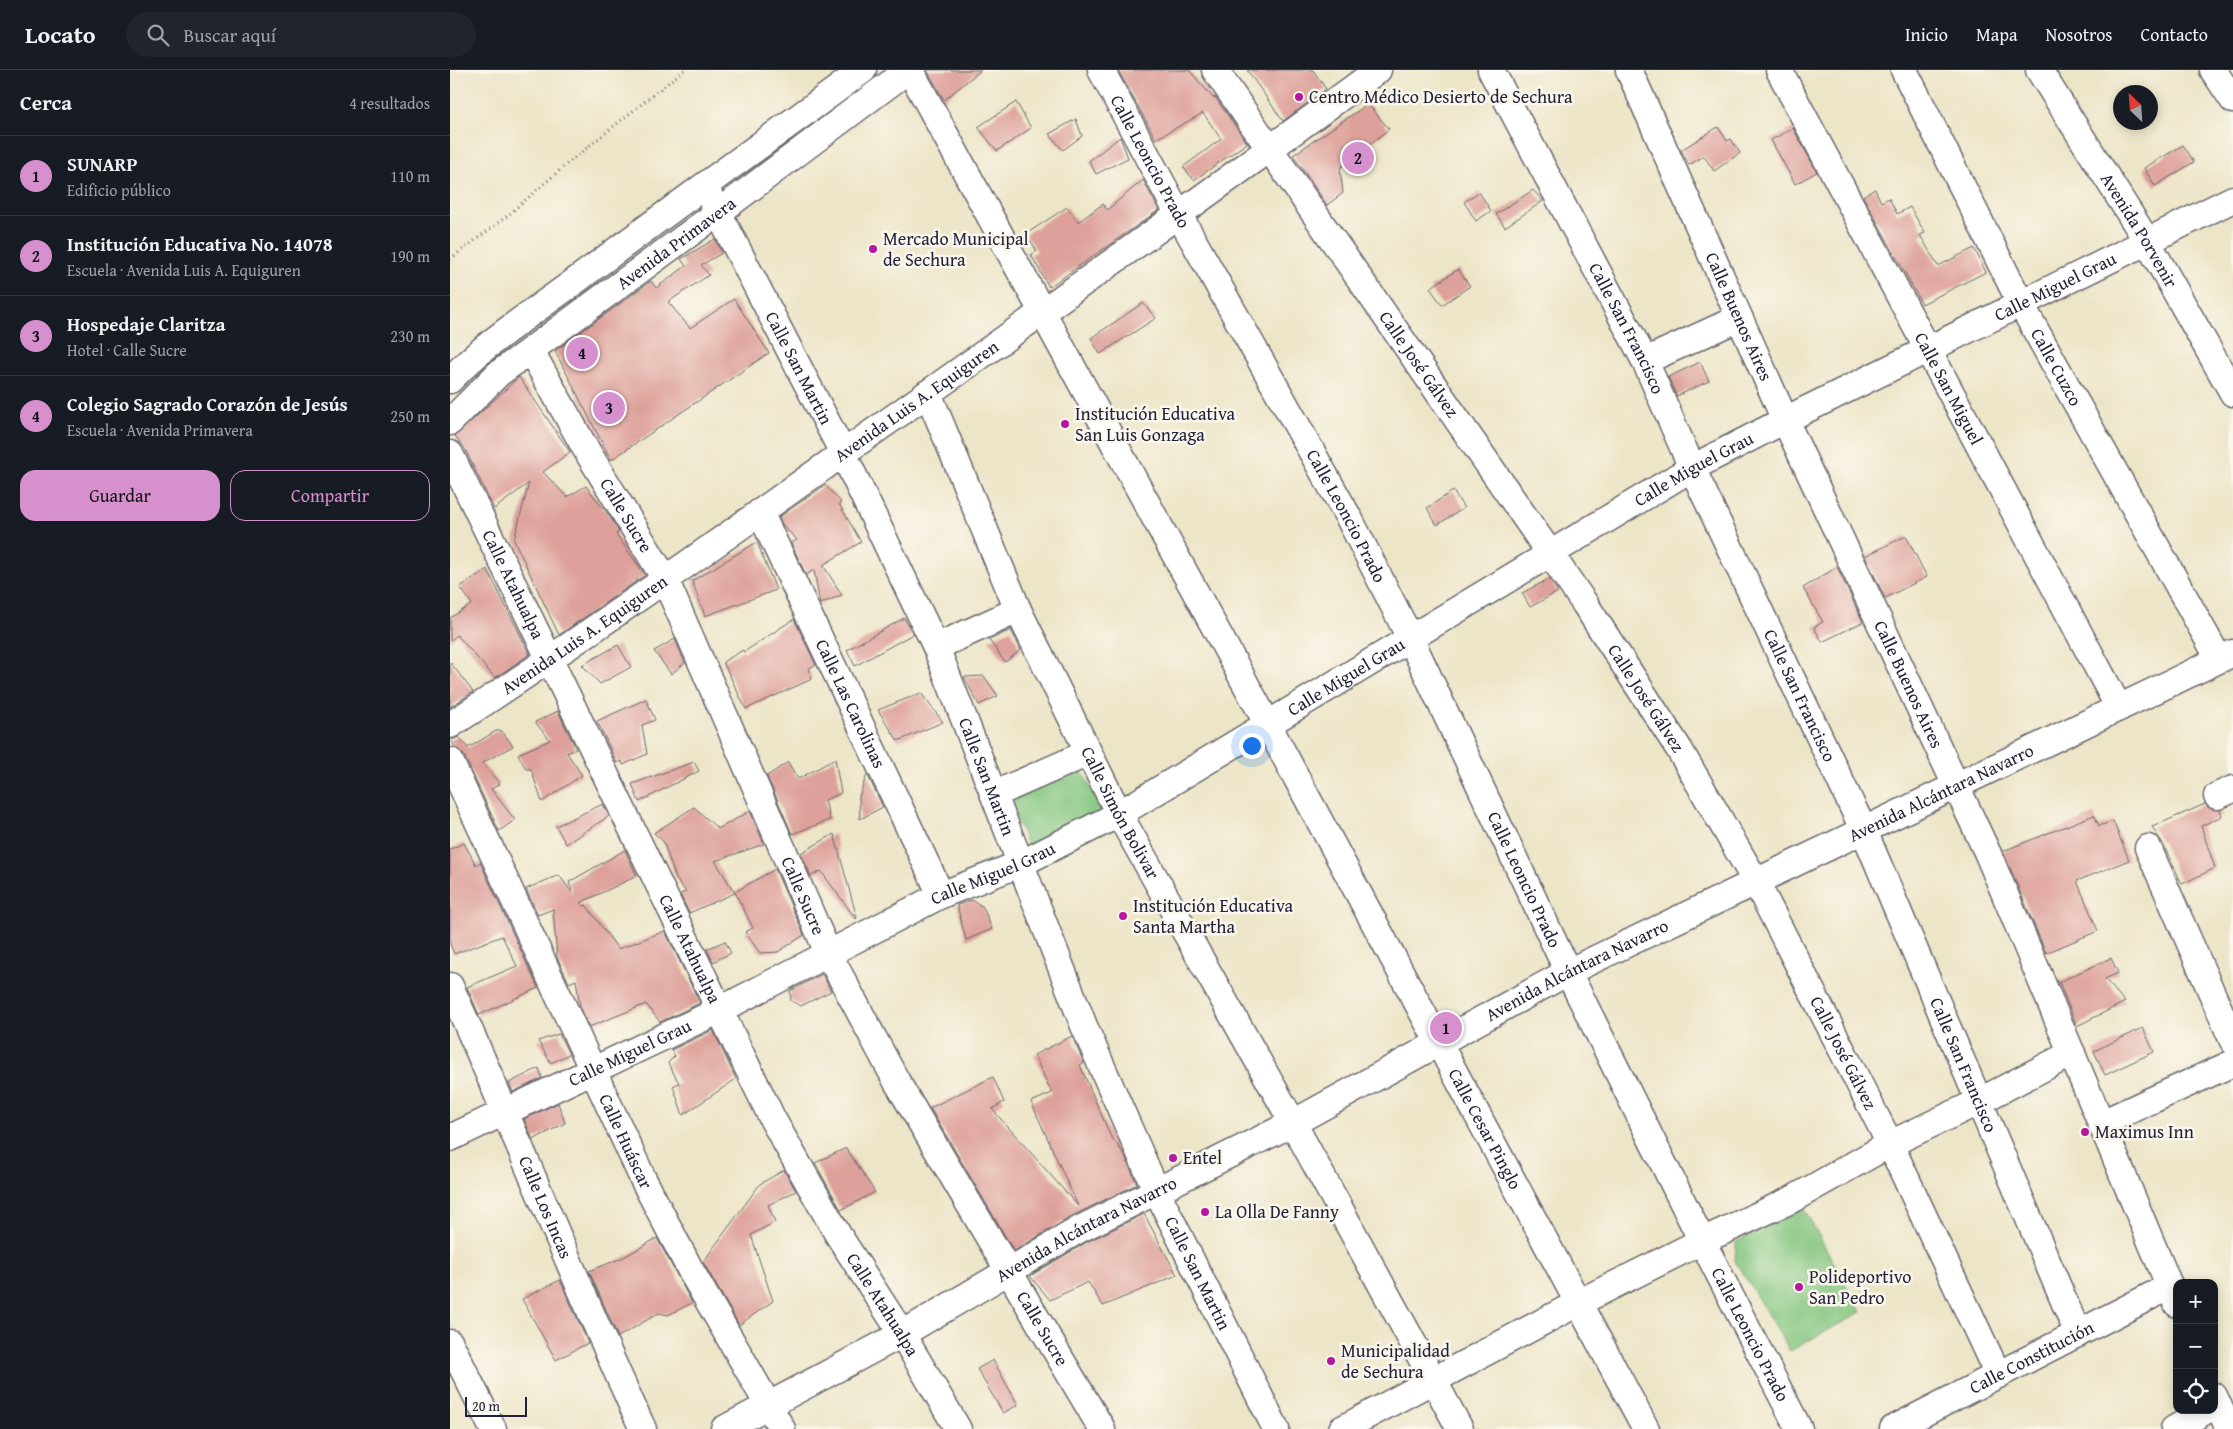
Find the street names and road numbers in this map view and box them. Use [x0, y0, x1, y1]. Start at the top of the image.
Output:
street label: Calle Leoncio Prado [1104, 90, 1198, 233]
street label: Avenida Porvenir [2094, 167, 2185, 293]
street label: Avenida Primavera [611, 190, 742, 296]
street label: Calle Miguel Grau [1989, 245, 2121, 328]
street label: Calle Buenos Aires [1699, 248, 1780, 385]
street label: Calle San Francisco [1582, 258, 1672, 398]
street label: Calle José Gálvez [1373, 305, 1466, 423]
street label: Calle San Martin [759, 306, 840, 429]
street label: Calle Cuzco [2024, 323, 2089, 411]
street label: Calle San Miguel [1908, 327, 1990, 450]
street label: Avenida Luis A. Equiguren [828, 333, 1004, 468]
street label: Calle Miguel Grau [1629, 425, 1758, 513]
street label: Calle Leoncio Prado [1300, 444, 1394, 587]
street label: Calle Sucre [594, 473, 660, 558]
street label: Calle Atahualpa [476, 525, 552, 644]
street label: Avenida Luis A. Equiguren [496, 568, 673, 701]
street label: Calle Buenos Aires [1868, 616, 1951, 753]
street label: Calle San Francisco [1757, 624, 1843, 766]
street label: Calle Miguel Grau [1282, 630, 1410, 722]
street label: Calle Las Carolinas [809, 634, 893, 772]
street label: Calle José Gálvez [1601, 638, 1692, 758]
street label: Calle San Martin [952, 714, 1022, 839]
street label: Avenida Alcántara Navarro [1844, 737, 2038, 848]
street label: Calle Simón Bolivar [1075, 742, 1167, 884]
street label: Calle Leoncio Prado [1481, 807, 1569, 952]
street label: Calle Miguel Grau [925, 834, 1060, 911]
street label: Calle Sucre [775, 852, 832, 939]
street label: Calle Atahualpa [652, 890, 729, 1008]
street label: Avenida Alcántara Navarro [1480, 912, 1673, 1028]
street label: Calle José Gálvez [1803, 991, 1884, 1114]
street label: Calle San Francisco [1923, 993, 2005, 1136]
street label: Calle Miguel Grau [564, 1012, 696, 1093]
street label: Calle Cesar Pinglo [1442, 1063, 1529, 1194]
street label: Calle Huáscar [592, 1089, 660, 1194]
street label: Calle Los Incas [512, 1152, 580, 1263]
street label: Avenida Alcántara Navarro [991, 1169, 1181, 1289]
street label: Calle San Martin [1158, 1211, 1238, 1335]
street label: Calle Atahualpa [840, 1247, 926, 1362]
street label: Calle Leoncio Prado [1705, 1262, 1797, 1406]
street label: Calle Sucre [1010, 1286, 1076, 1371]
street label: Calle Constitución [1964, 1314, 2098, 1400]

